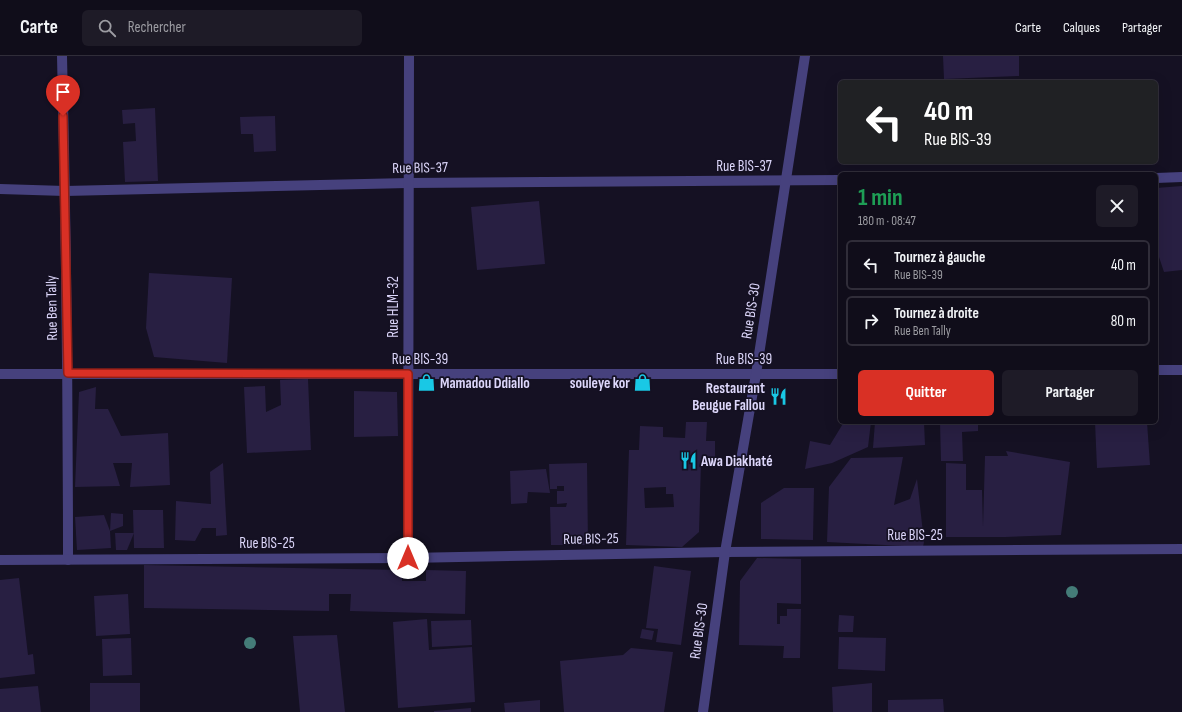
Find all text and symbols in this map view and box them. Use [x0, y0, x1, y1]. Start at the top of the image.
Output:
search box [82, 10, 362, 46]
text: Carte [20, 16, 58, 39]
icon: search [96, 17, 118, 39]
text: Rechercher [128, 18, 186, 37]
text: Carte [1015, 19, 1041, 36]
text: Calques [1063, 19, 1100, 36]
text: Partager [1122, 19, 1162, 36]
pin [46, 75, 80, 116]
icon: arrive [52, 81, 74, 103]
text: 40 m [924, 95, 973, 128]
icon: left [858, 96, 910, 148]
text: Rue BIS-39 [924, 129, 992, 150]
street label: Rue BIS-37 [716, 157, 772, 176]
street label: Rue BIS-37 [392, 158, 448, 178]
text: 1 min [858, 183, 903, 212]
button: close [1096, 185, 1138, 227]
text: 180 m · 08:47 [858, 213, 916, 229]
text: Tournez à gauche [894, 248, 985, 267]
icon: left [860, 254, 882, 276]
text: 40 m [1111, 256, 1136, 275]
text: Rue BIS-39 [894, 267, 943, 283]
street label: Rue Ben Tally [42, 275, 62, 341]
street label: Rue HLM-32 [384, 276, 403, 338]
street label: Rue BIS-30 [737, 282, 765, 340]
text: Tournez à droite [894, 304, 979, 323]
icon: right [860, 310, 882, 332]
text: 80 m [1111, 312, 1136, 331]
text: Rue Ben Tally [894, 323, 951, 339]
street label: Rue BIS-39 [392, 350, 448, 369]
street label: Rue BIS-39 [716, 350, 772, 369]
button: Quitter [858, 370, 994, 416]
button: Partager [1002, 370, 1138, 416]
shop icon: Mamadou Ddiallo [417, 373, 437, 393]
shop icon: souleye kor [633, 373, 653, 393]
place label: Mamadou Ddiallo [440, 374, 530, 393]
place label: souleye kor [570, 374, 630, 393]
place label: Restaurant Beugue Fallou [692, 379, 765, 415]
restaurant icon: Restaurant Beugue Fallou [768, 387, 788, 407]
restaurant icon: Awa Diakhaté [678, 451, 698, 471]
place label: Awa Diakhaté [700, 452, 773, 471]
street label: Rue BIS-25 [887, 526, 943, 545]
street label: Rue BIS-25 [563, 529, 619, 549]
street label: Rue BIS-25 [239, 534, 295, 553]
position arrow [387, 537, 429, 579]
street label: Rue BIS-30 [686, 602, 712, 660]

